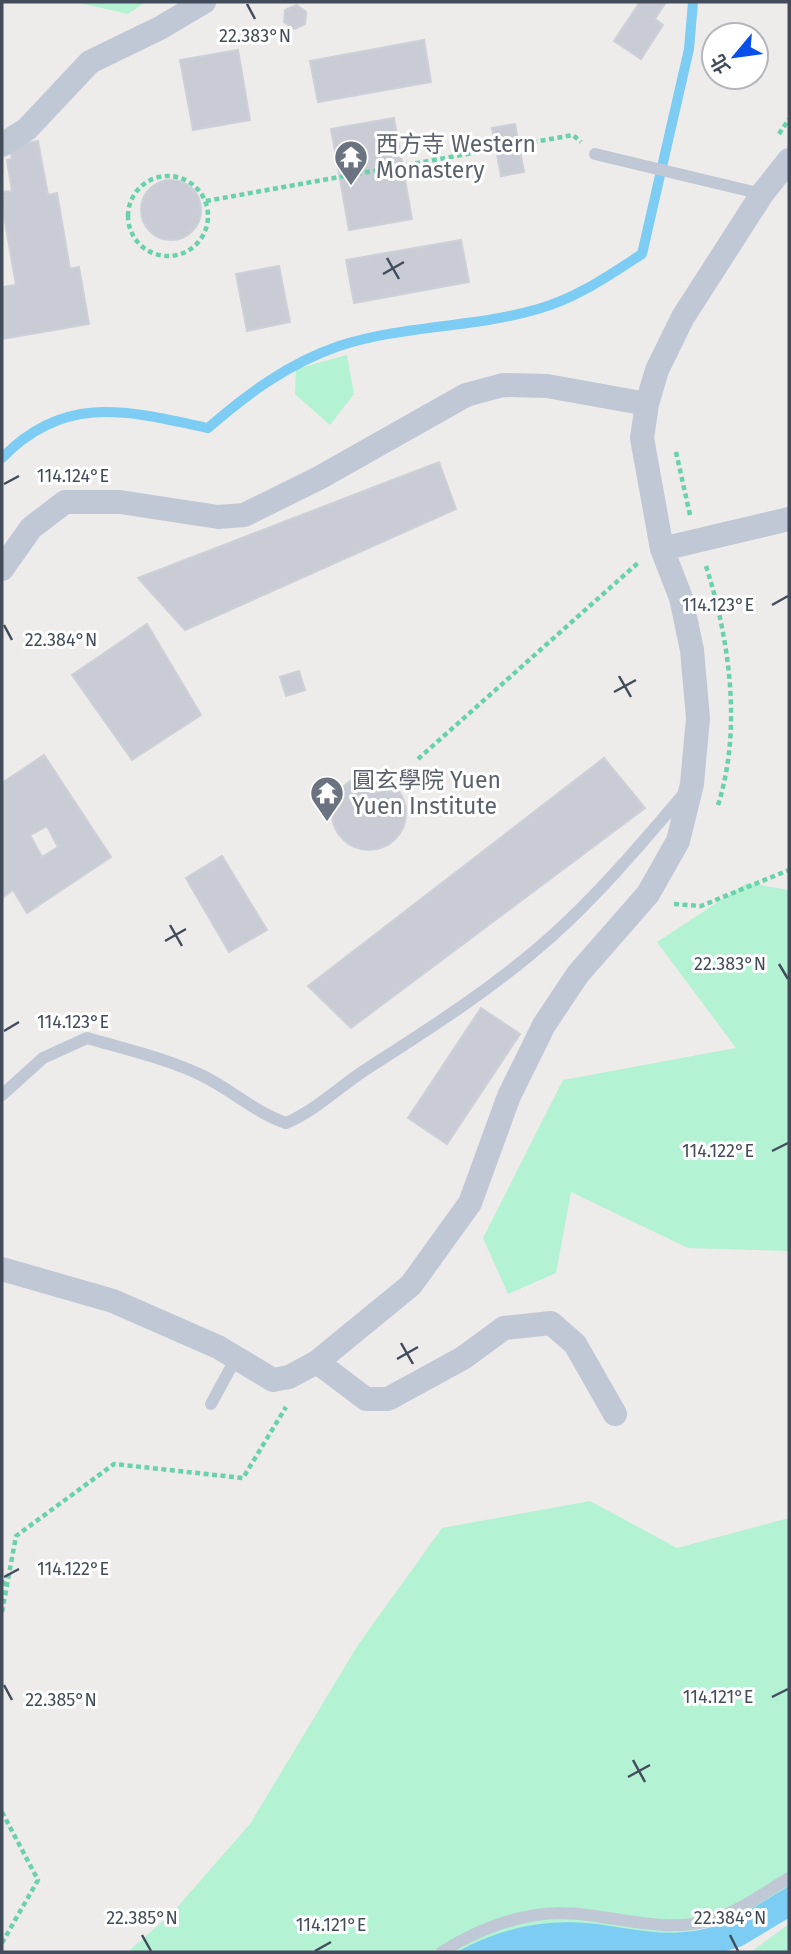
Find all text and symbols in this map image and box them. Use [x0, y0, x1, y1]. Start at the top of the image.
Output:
north arrow [700, 21, 770, 91]
text: 22.383°N [219, 25, 291, 47]
text: 北 [706, 50, 735, 78]
place label: 西方寺 Western Monastery [376, 130, 536, 184]
temple icon: 西方寺 Western Monastery [332, 138, 370, 187]
text: 114.124°E [37, 465, 109, 487]
text: 114.123°E [682, 594, 754, 616]
text: 22.384°N [25, 629, 97, 651]
place label: 圓玄學院 Yuen Yuen Institute [352, 766, 501, 820]
temple icon: 圓玄學院 Yuen Yuen Institute [308, 774, 346, 823]
text: 22.383°N [694, 953, 766, 975]
text: 114.123°E [37, 1011, 109, 1033]
text: 114.122°E [682, 1140, 754, 1162]
text: 114.122°E [37, 1558, 109, 1580]
text: 114.121°E [683, 1686, 753, 1708]
text: 22.385°N [25, 1689, 97, 1711]
text: 22.385°N [106, 1907, 178, 1929]
text: 22.384°N [694, 1907, 766, 1929]
text: 114.121°E [296, 1914, 366, 1936]

